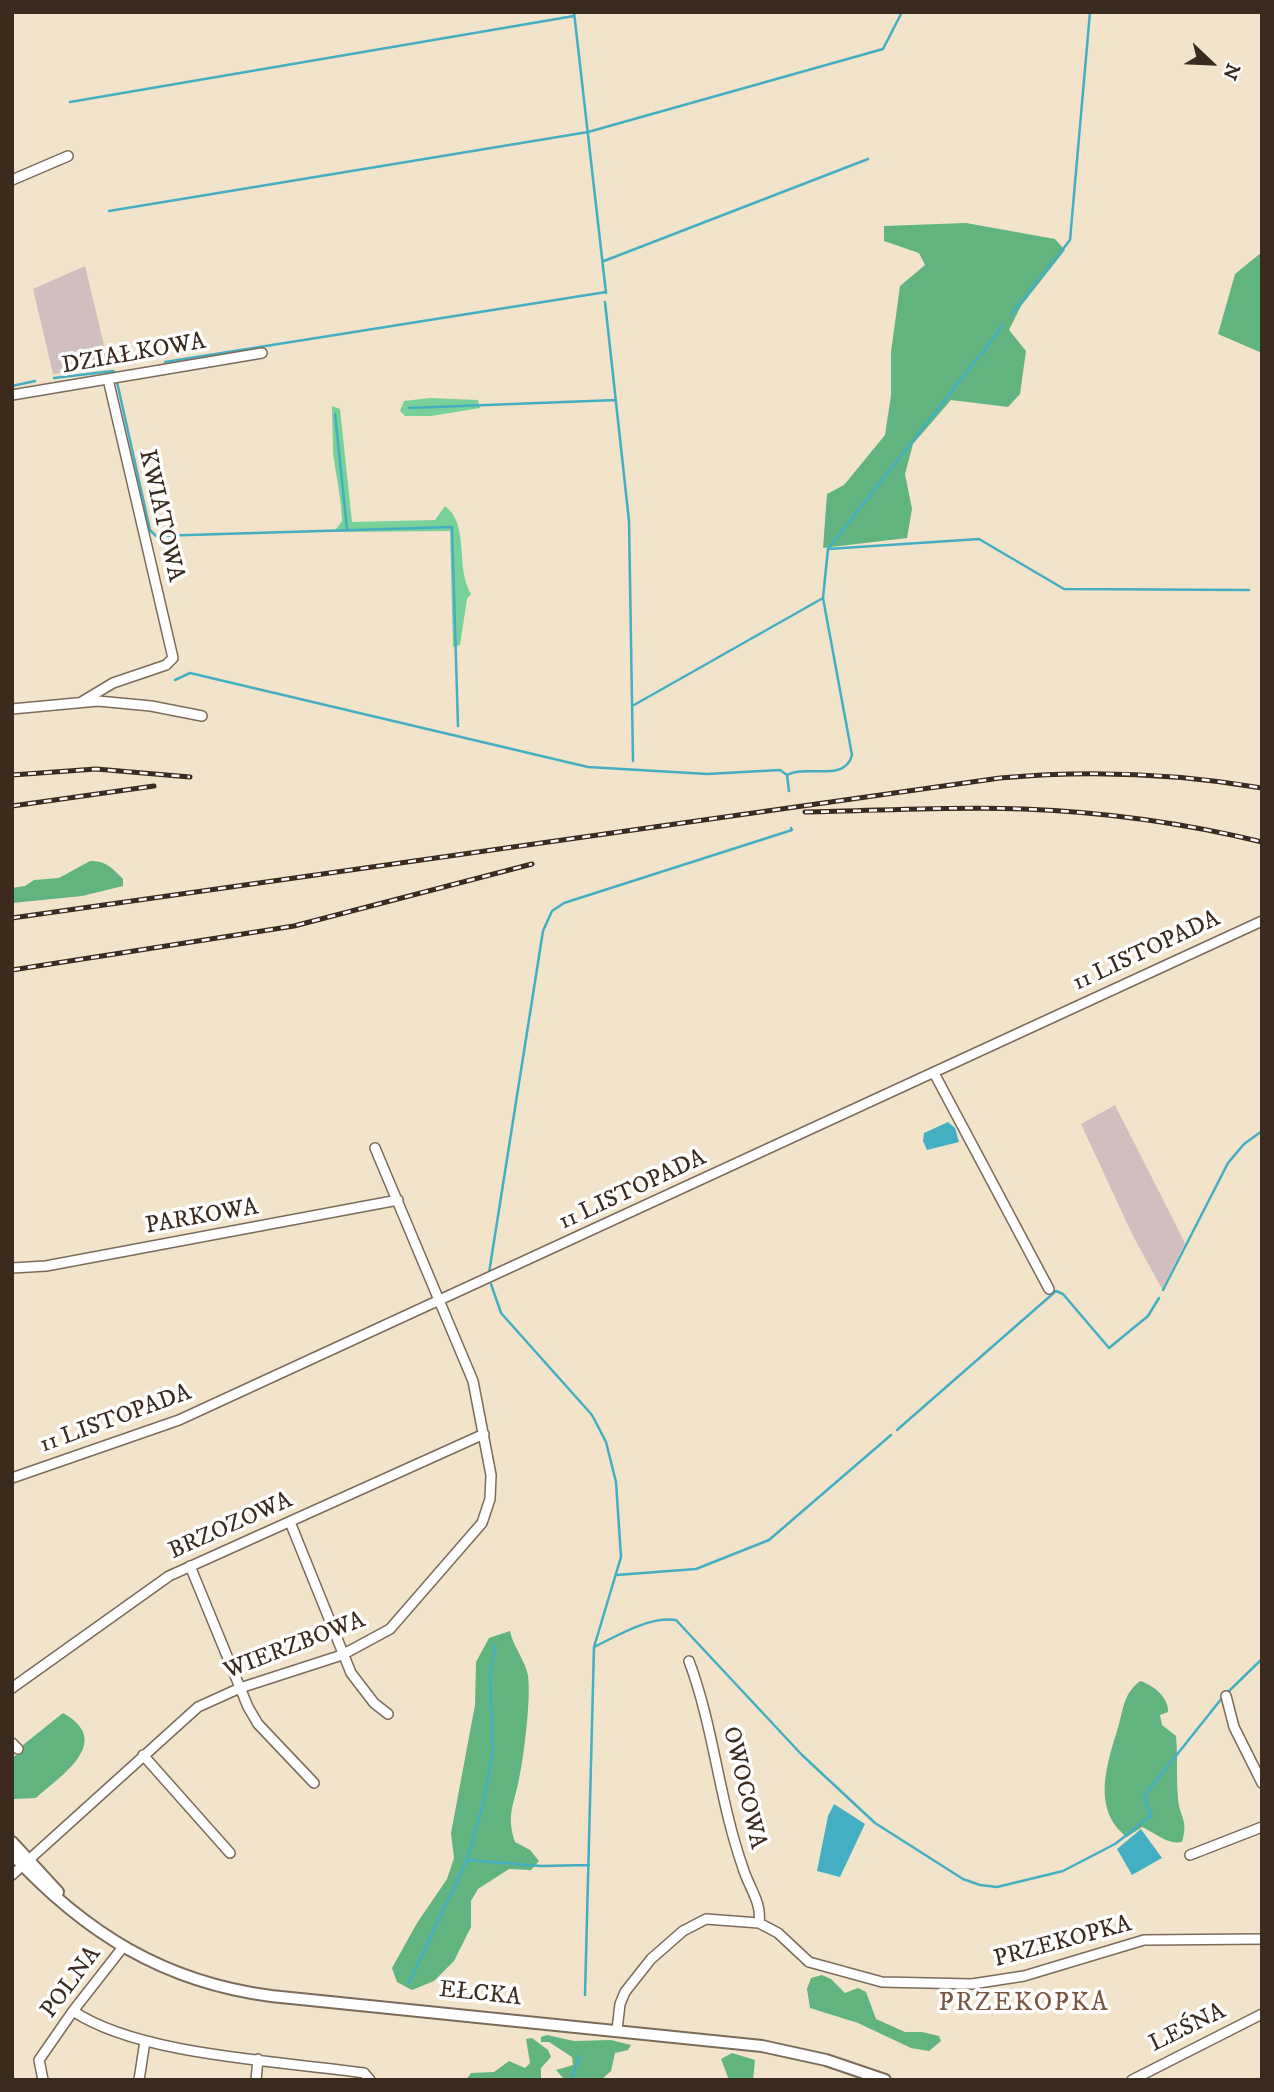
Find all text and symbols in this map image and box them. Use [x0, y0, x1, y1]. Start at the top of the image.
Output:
north arrow [1176, 28, 1246, 98]
text: N [1217, 60, 1244, 83]
street label: DZIAŁKOWA [60, 328, 208, 382]
street label: KWIATOWA [131, 447, 189, 585]
street label: 11 LISTOPADA [1069, 905, 1225, 999]
street label: 11 LISTOPADA [555, 1144, 711, 1238]
street label: PARKOWA [143, 1194, 261, 1242]
street label: 11 LISTOPADA [36, 1379, 196, 1461]
street label: BRZOZOWA [165, 1487, 297, 1567]
street label: WIERZBOWA [220, 1607, 370, 1687]
street label: OWOCOWA [715, 1724, 771, 1852]
street label: PRZEKOPKA [991, 1911, 1135, 1975]
street label: POLNA [36, 1941, 108, 2025]
street label: EŁCKA [438, 1976, 522, 2014]
district label: PRZEKOPKA [940, 1989, 1108, 2021]
street label: LEŚNA [1145, 1998, 1231, 2060]

